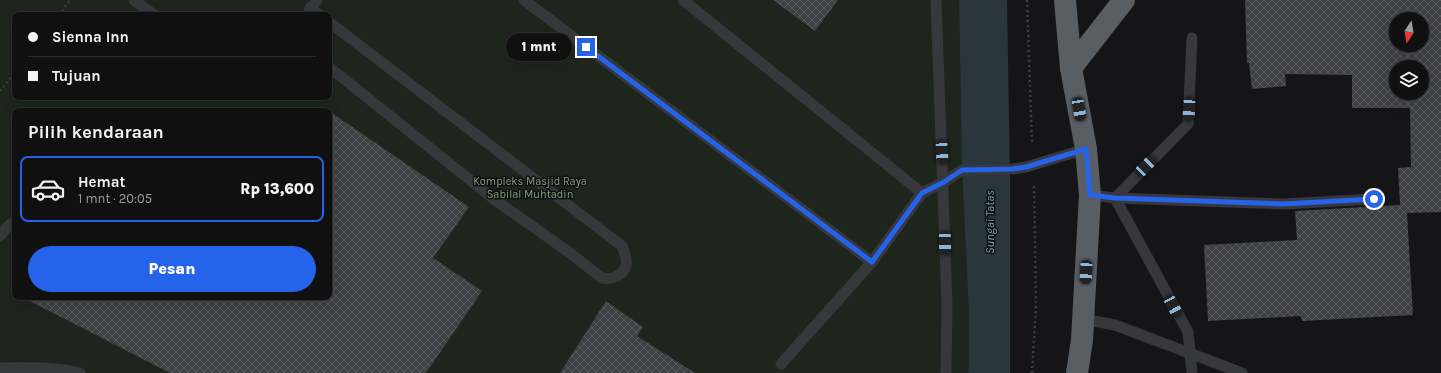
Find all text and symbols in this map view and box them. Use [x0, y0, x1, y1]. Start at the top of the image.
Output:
north arrow [1389, 12, 1429, 52]
map controls [1389, 12, 1429, 100]
text: Sienna Inn [52, 28, 129, 46]
callout: 1 mnt [506, 33, 572, 61]
route end [577, 38, 595, 56]
text: 1 mnt [522, 39, 556, 54]
button: layers [1389, 60, 1429, 100]
text: Tujuan [52, 67, 101, 85]
car [1071, 96, 1087, 122]
car [1182, 97, 1196, 121]
text: Pilih kendaraan [28, 121, 164, 143]
car [935, 140, 949, 164]
car [1133, 153, 1159, 179]
icon: car [30, 171, 66, 207]
text: Hemat [78, 173, 125, 191]
park label: Kompleks Masjid Raya Sabilal Muhtadin [473, 175, 587, 201]
text: Rp 13,600 [240, 180, 314, 198]
water label: Sungai Tatas [983, 190, 997, 254]
route start [1365, 190, 1383, 208]
text: 1 mnt · 20:05 [78, 191, 152, 206]
car [939, 231, 951, 255]
button: Pesan [28, 246, 316, 292]
car [1079, 260, 1093, 284]
car [1162, 293, 1184, 319]

